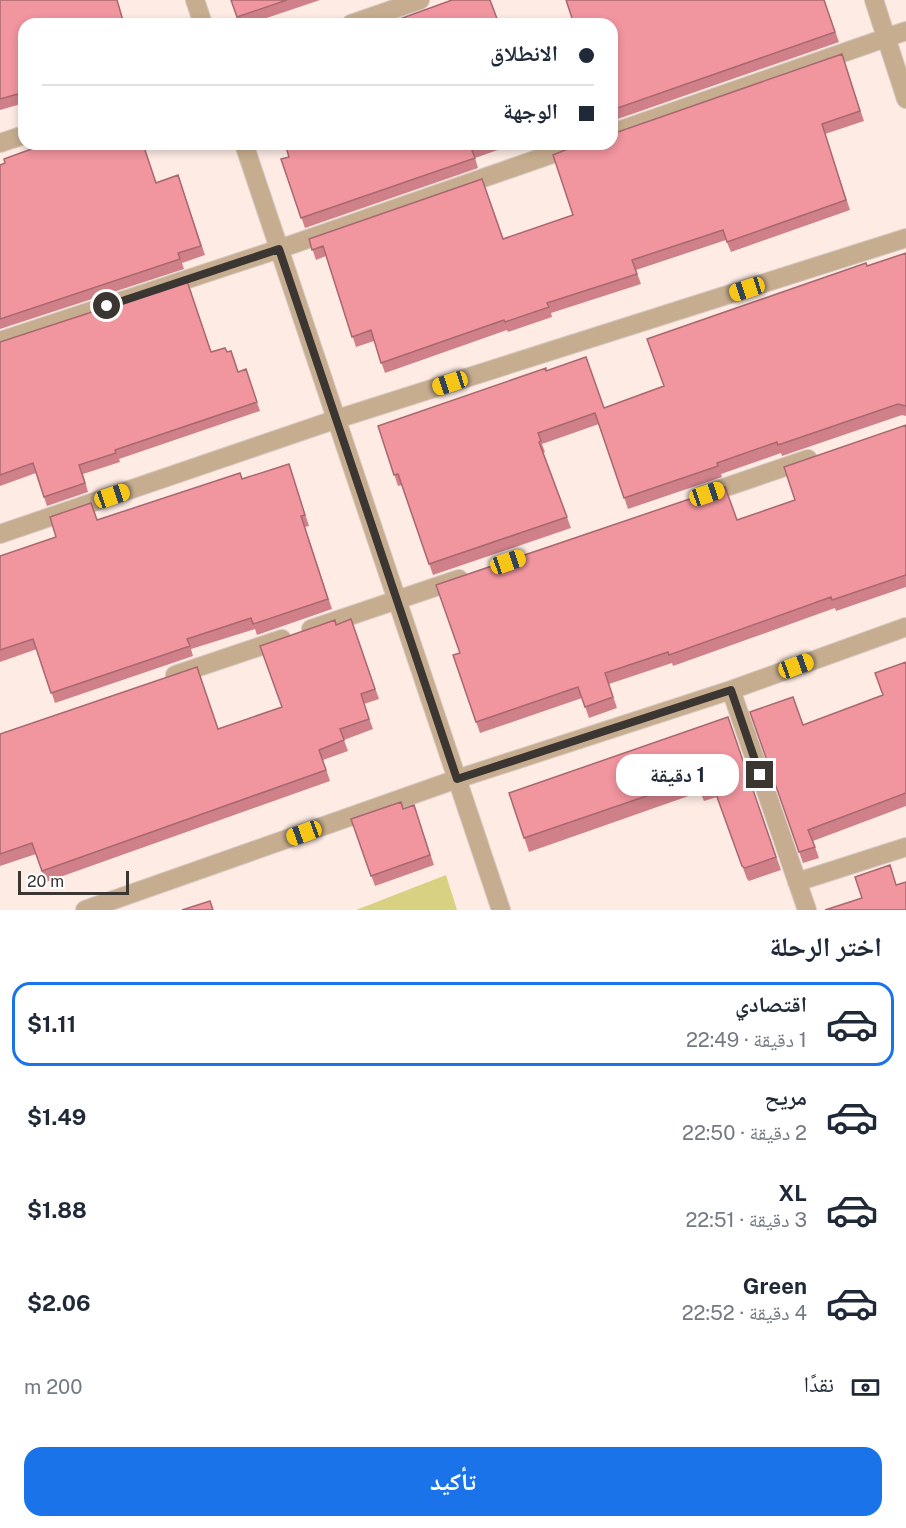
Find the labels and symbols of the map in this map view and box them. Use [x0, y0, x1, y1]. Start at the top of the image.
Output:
car [727, 275, 767, 303]
route start [93, 292, 120, 319]
car [430, 369, 470, 397]
car [687, 480, 727, 508]
car [92, 482, 132, 510]
car [488, 548, 528, 576]
car [776, 651, 816, 681]
callout: 1 دقيقة [616, 754, 739, 796]
route end [746, 761, 773, 788]
car [284, 818, 324, 848]
scale bar [18, 868, 129, 896]

